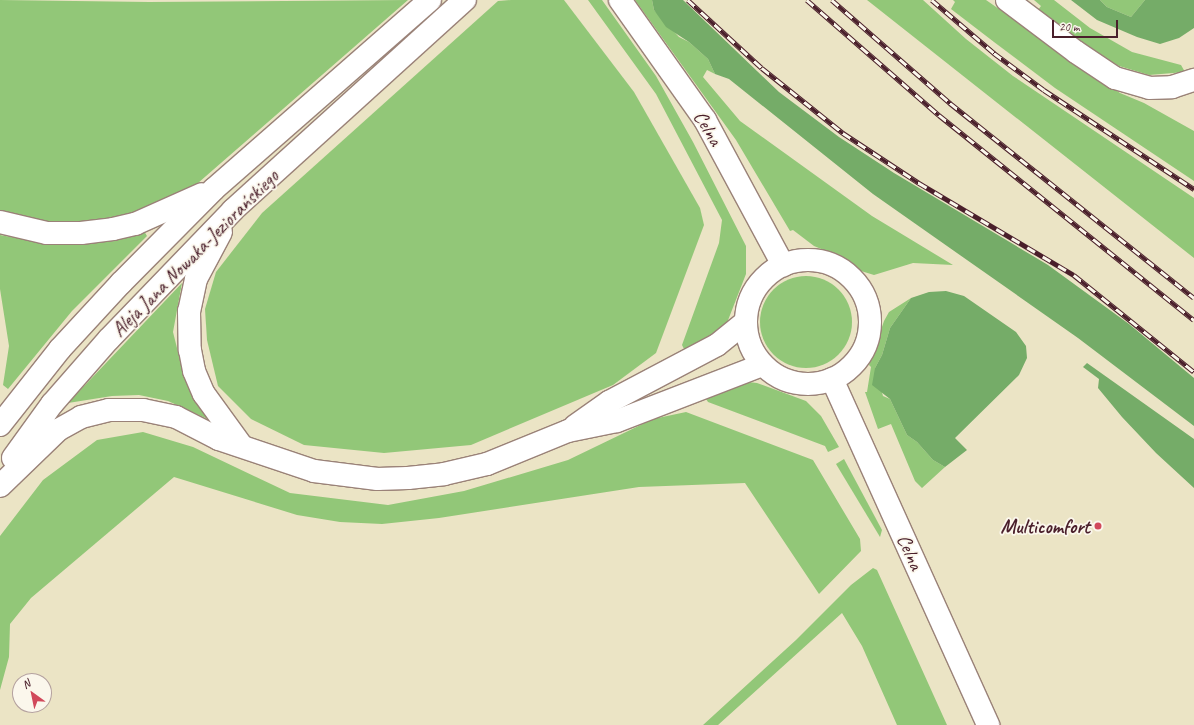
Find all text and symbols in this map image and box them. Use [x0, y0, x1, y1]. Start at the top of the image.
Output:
scale bar [1054, 12, 1120, 38]
text: 20 m [1059, 19, 1079, 35]
street label: Celna [688, 106, 728, 150]
street label: Aleja Jana Nowaka-Jeziorańskiego [107, 165, 283, 341]
place label: Multicomfort [1001, 514, 1090, 538]
marker: Multicomfort [1093, 521, 1103, 531]
street label: Celna [892, 530, 928, 574]
north arrow [12, 673, 52, 713]
text: N [19, 676, 33, 692]

